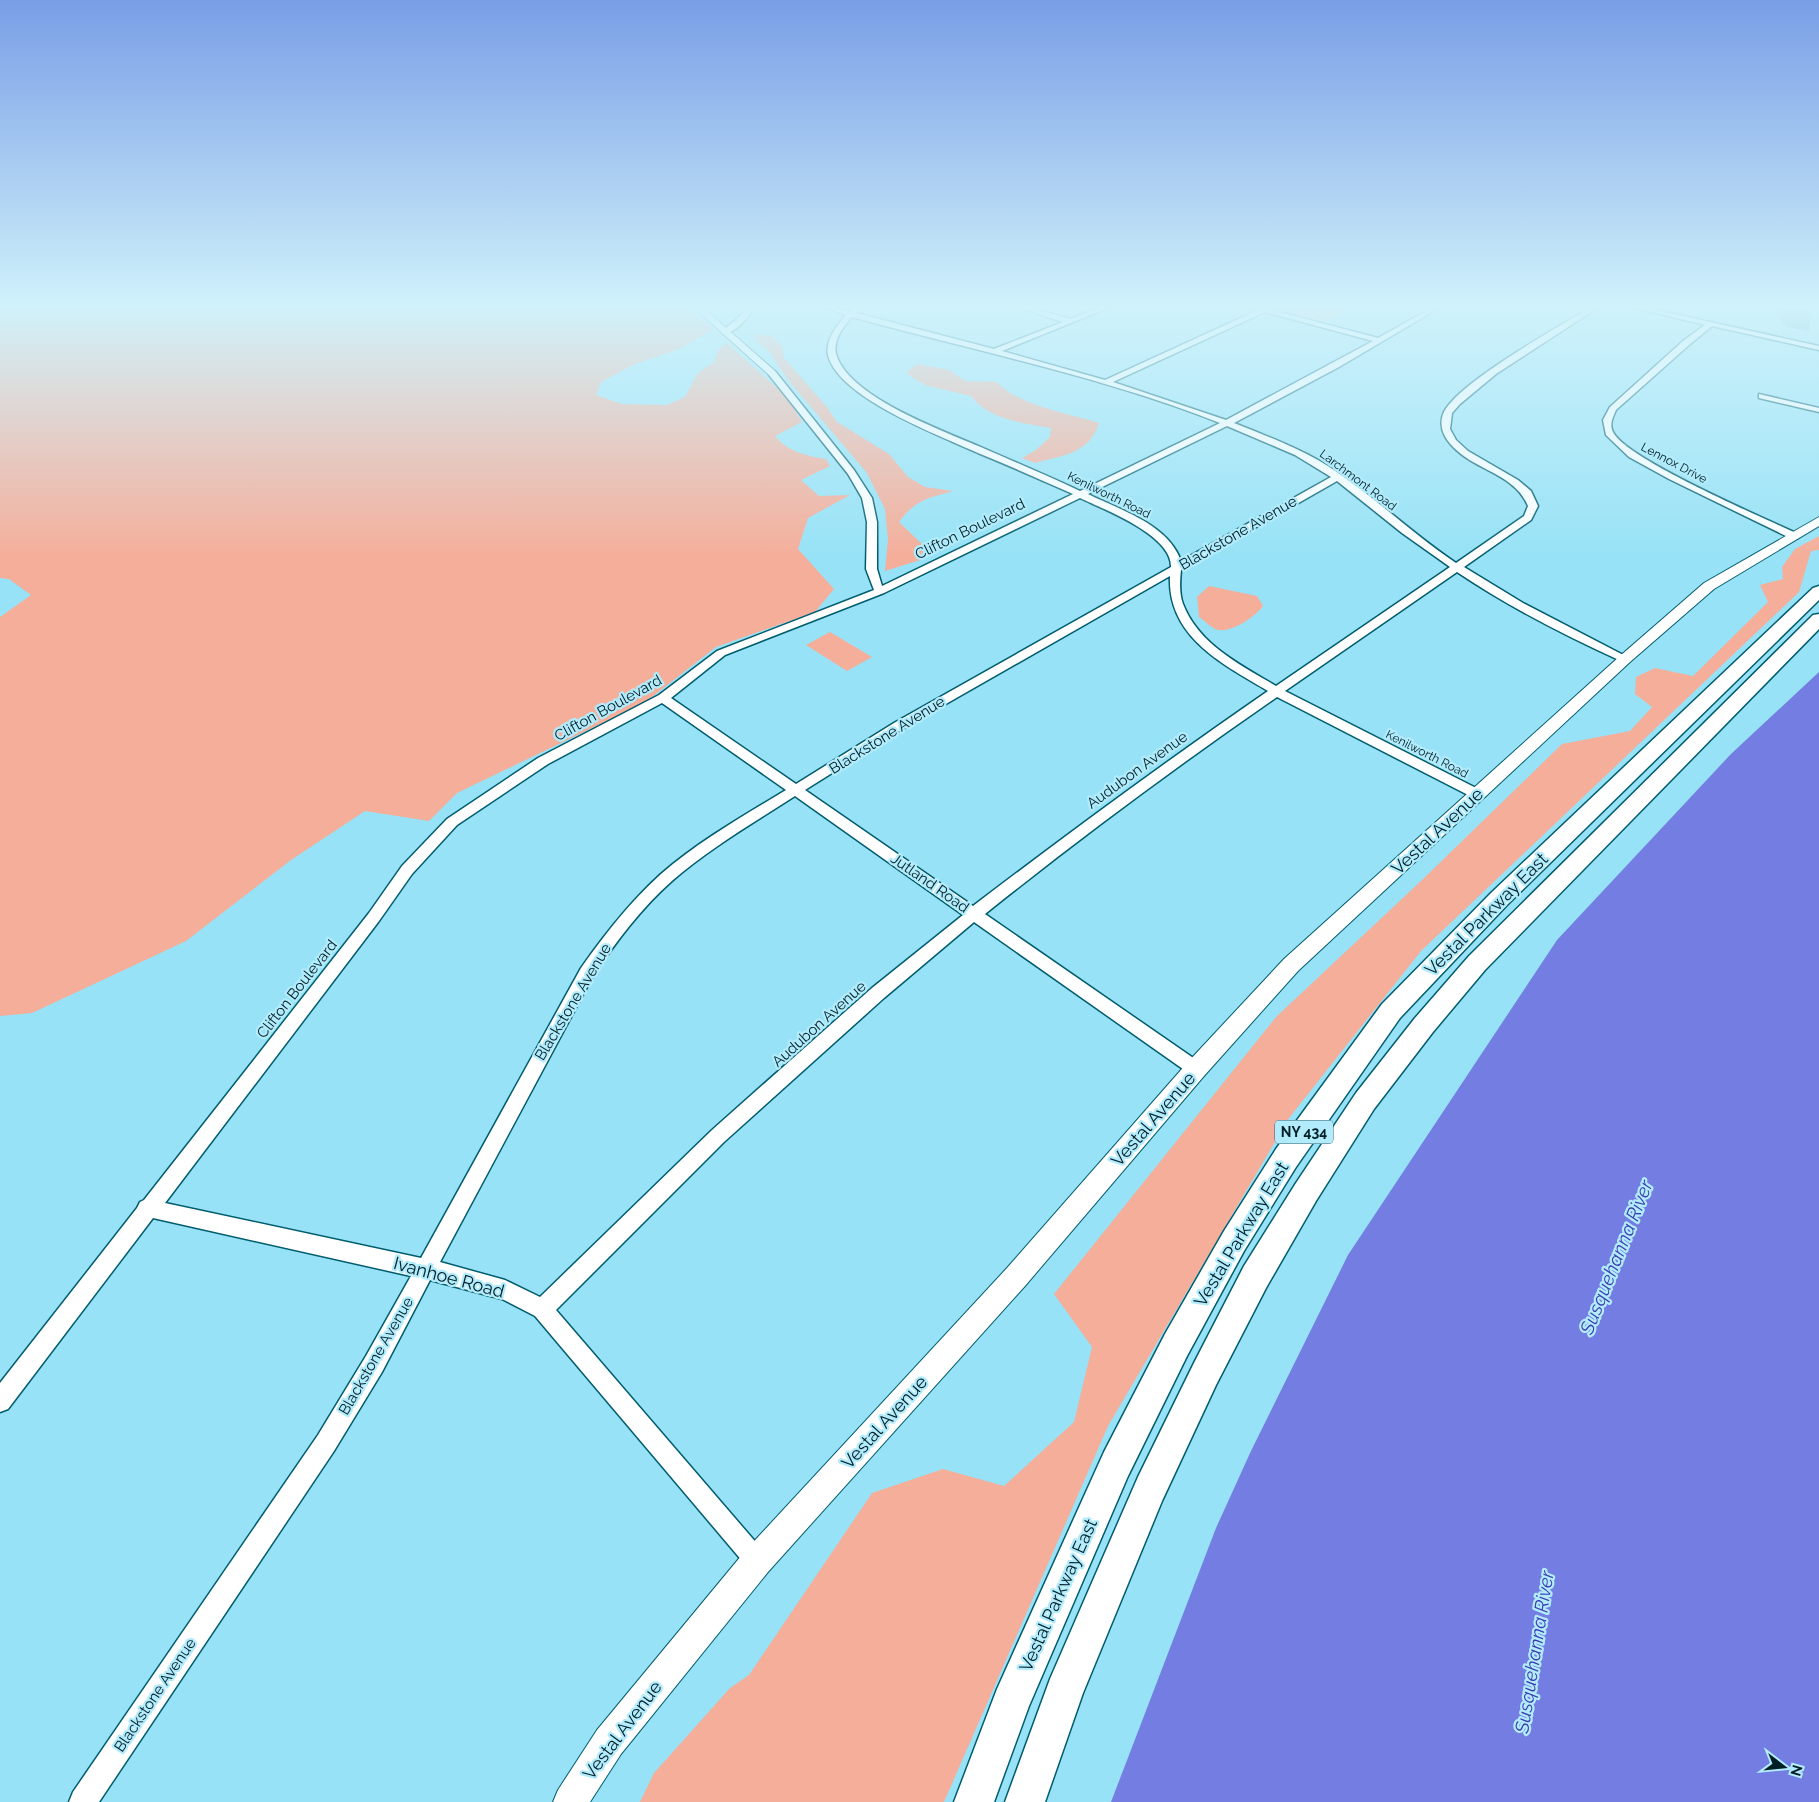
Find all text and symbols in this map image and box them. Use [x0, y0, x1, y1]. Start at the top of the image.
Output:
street label: Lennox Drive [1639, 440, 1709, 486]
street label: Larchmont Road [1317, 447, 1399, 513]
street label: Kenilworth Road [1065, 469, 1153, 521]
street label: Blackstone Avenue [1176, 492, 1300, 574]
street label: Clifton Boulevard [912, 495, 1028, 563]
street label: Clifton Boulevard [551, 671, 665, 745]
street label: Blackstone Avenue [826, 692, 948, 778]
street label: Audubon Avenue [1083, 727, 1191, 813]
street label: Kenilworth Road [1383, 727, 1471, 781]
street label: Vestal Avenue [1387, 783, 1488, 879]
street label: Vestal Parkway East [1420, 848, 1552, 980]
street label: Jutland Road [887, 849, 973, 917]
street label: Clifton Boulevard [253, 936, 341, 1042]
street label: Blackstone Avenue [531, 940, 615, 1064]
street label: Audubon Avenue [768, 977, 870, 1071]
street label: Vestal Avenue [1106, 1067, 1200, 1170]
road number: NY 434 [1275, 1120, 1333, 1144]
street label: Vestal Parkway East [1189, 1158, 1293, 1310]
water label: Susquehanna River [1575, 1175, 1657, 1338]
street label: Ivanhoe Road [391, 1252, 507, 1302]
street label: Blackstone Avenue [335, 1294, 417, 1418]
street label: Vestal Avenue [837, 1371, 931, 1473]
street label: Vestal Parkway East [1015, 1515, 1101, 1675]
water label: Susquehanna River [1510, 1568, 1558, 1736]
street label: Blackstone Avenue [110, 1635, 200, 1755]
street label: Vestal Avenue [578, 1676, 666, 1783]
north arrow [1759, 1742, 1809, 1792]
text: N [1787, 1763, 1806, 1778]

